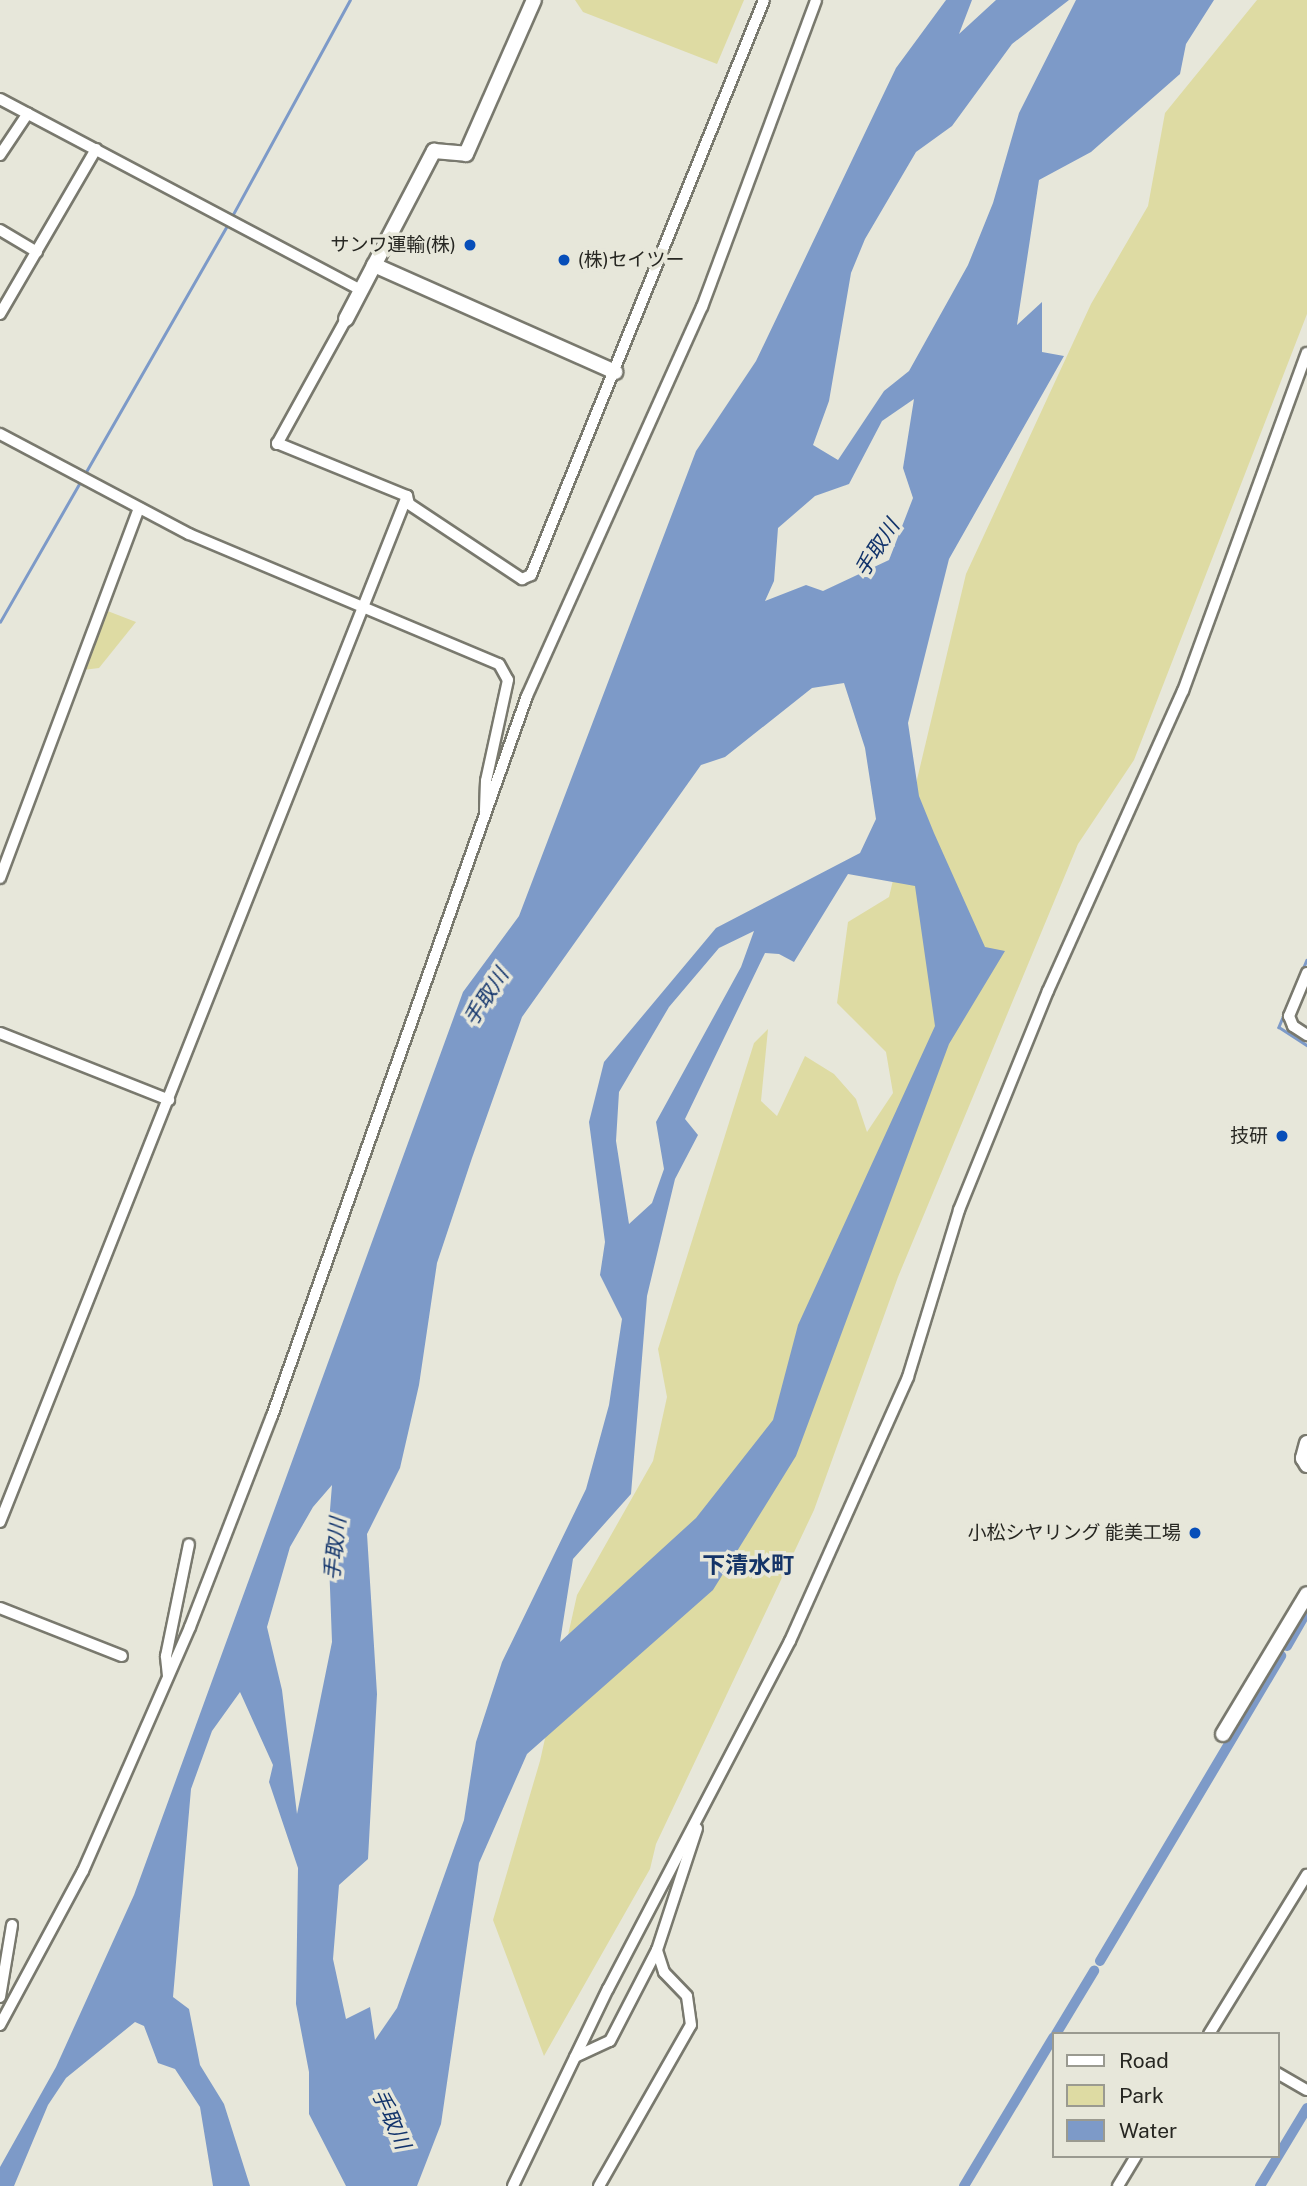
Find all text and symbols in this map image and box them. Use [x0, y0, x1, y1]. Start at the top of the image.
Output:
place label: サンワ運輸(株) [330, 234, 456, 256]
marker: サンワ運輸(株) [462, 237, 478, 253]
place label: (株)セイツー [578, 249, 685, 271]
marker: (株)セイツー [556, 252, 572, 268]
water label: 手取川 [849, 515, 905, 581]
water label: 手取川 [458, 964, 514, 1030]
place label: 技研 [1230, 1125, 1268, 1147]
marker: 技研 [1274, 1128, 1290, 1144]
water label: 手取川 [319, 1516, 351, 1582]
place label: 小松シヤリング 能美工場 [967, 1522, 1181, 1544]
marker: 小松シヤリング 能美工場 [1187, 1525, 1203, 1541]
district label: 下清水町 [702, 1551, 794, 1579]
legend [1052, 2032, 1279, 2158]
text: Road [1119, 2048, 1169, 2073]
text: Park [1119, 2083, 1164, 2108]
water label: 手取川 [367, 2085, 415, 2153]
text: Water [1119, 2118, 1177, 2143]

